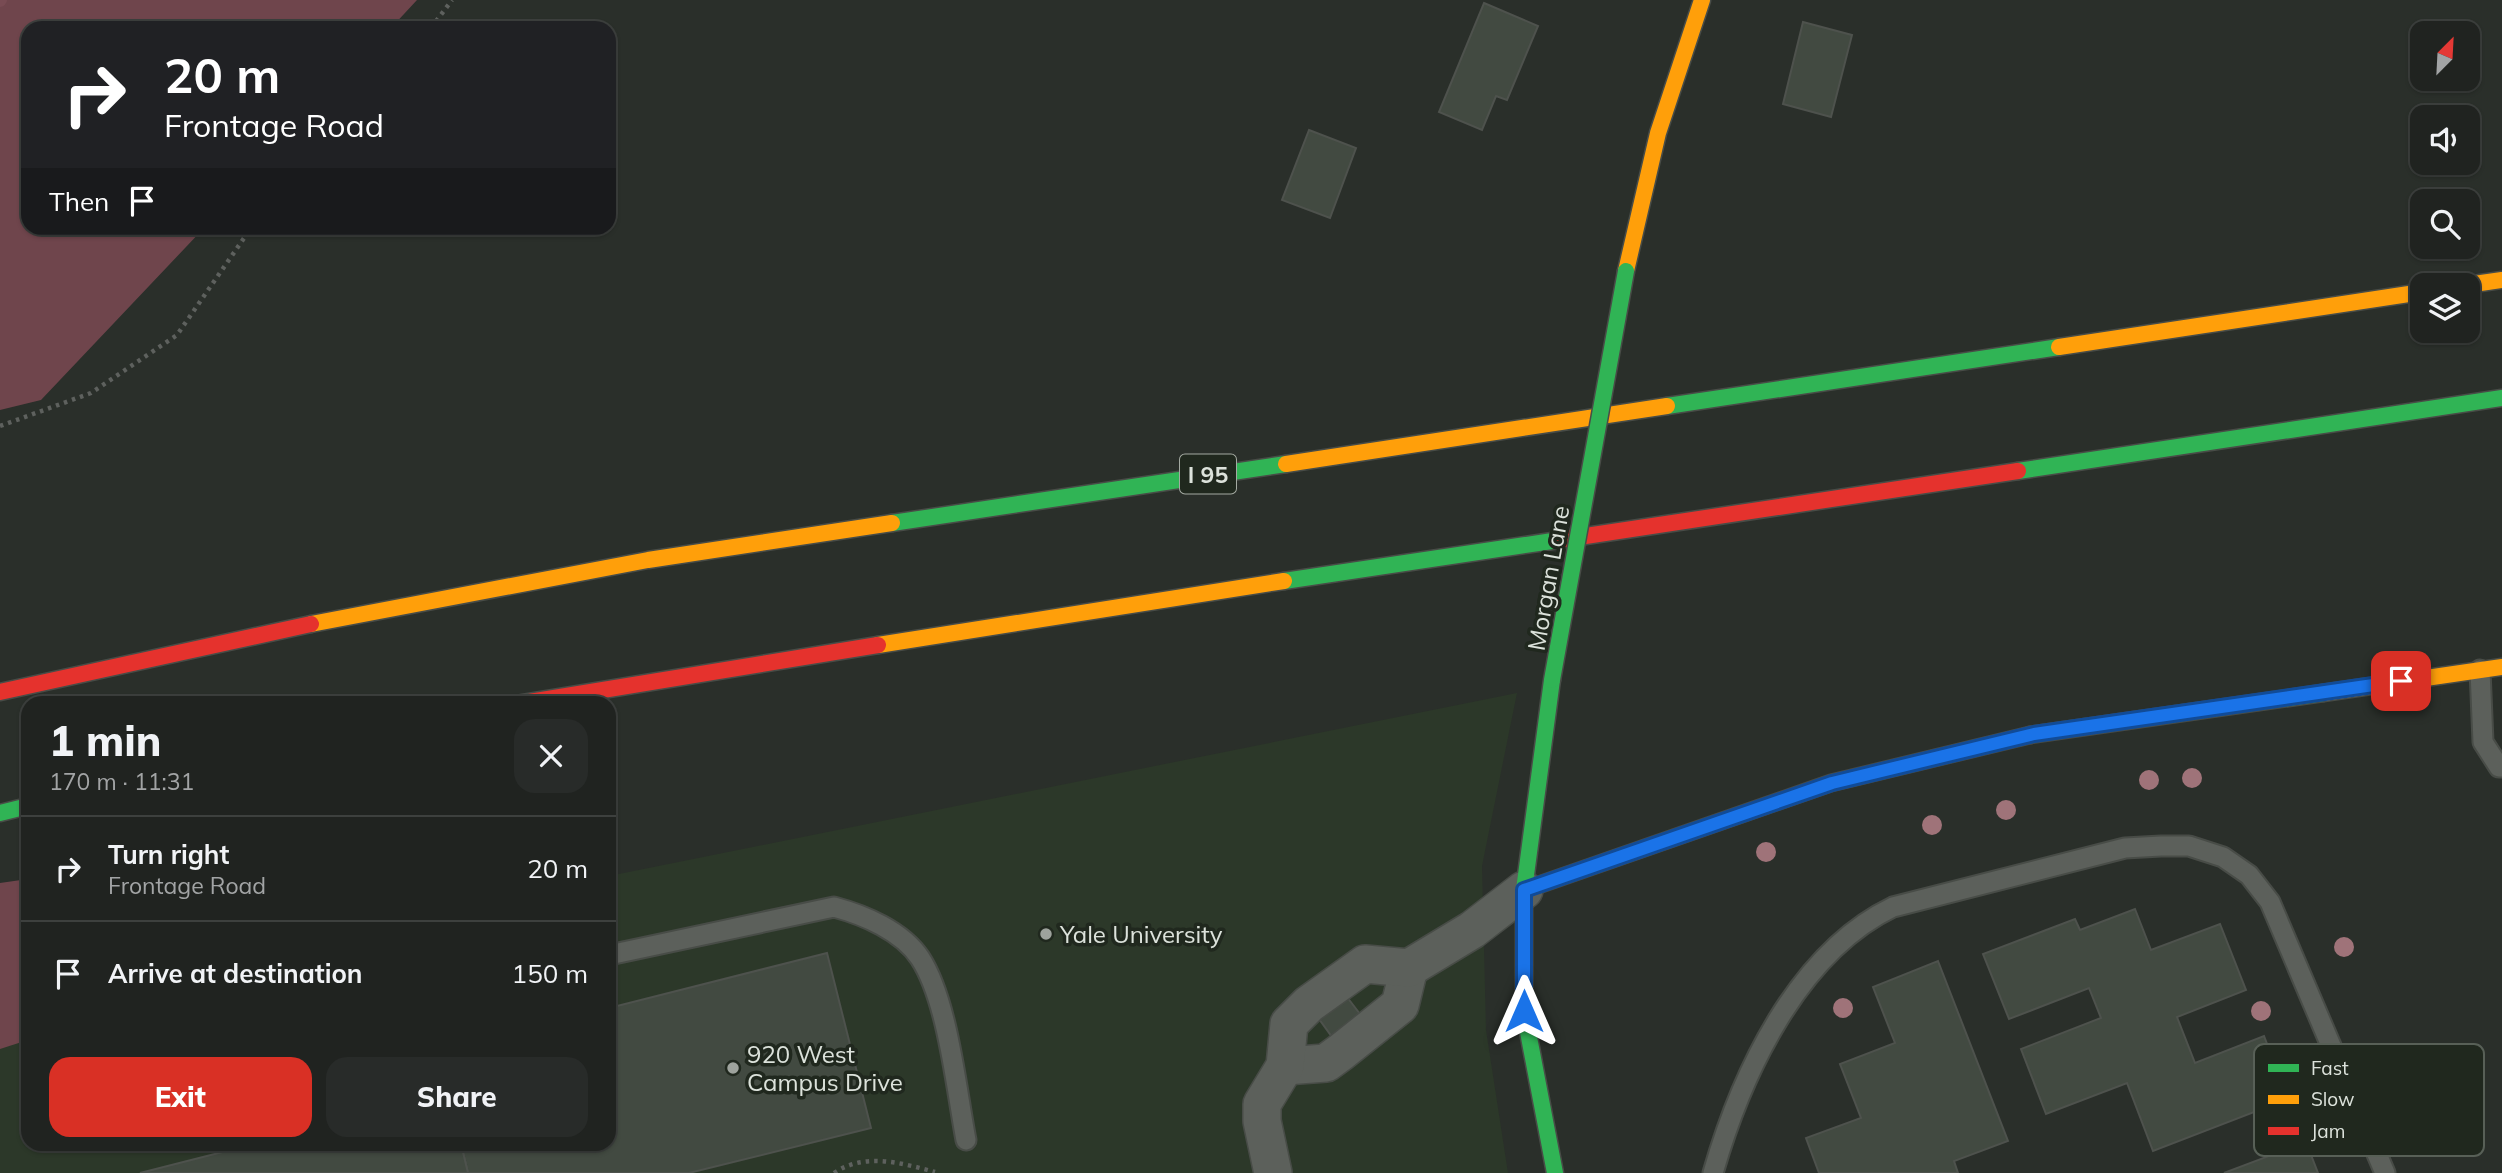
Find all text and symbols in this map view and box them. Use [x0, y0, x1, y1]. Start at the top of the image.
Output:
north arrow [2410, 21, 2480, 91]
map controls [2410, 21, 2480, 343]
text: 20 m [164, 44, 280, 105]
icon: right [49, 49, 140, 140]
text: Frontage Road [164, 105, 384, 145]
button: sound [2410, 105, 2480, 175]
icon: arrive [123, 182, 161, 220]
text: Then [49, 185, 109, 218]
button: search [2410, 189, 2480, 259]
button: layers [2410, 273, 2480, 343]
road number: I 95 [1180, 454, 1236, 494]
street label: Morgan Lane [1520, 503, 1576, 653]
pin [2371, 651, 2431, 711]
icon: arrive [2382, 662, 2420, 700]
text: 1 min [49, 714, 162, 767]
button: close [514, 719, 588, 793]
text: 170 m · 11:31 [49, 767, 194, 796]
text: Turn right [108, 838, 229, 871]
icon: right [49, 850, 87, 888]
text: 20 m [527, 852, 588, 885]
text: Frontage Road [108, 871, 266, 900]
place label: Yale University [1059, 919, 1223, 949]
marker: Yale University [1038, 926, 1054, 942]
icon: arrive [49, 955, 87, 993]
text: Arrive at destination [108, 957, 363, 990]
text: 150 m [512, 957, 588, 990]
position arrow [1487, 974, 1561, 1048]
place label: 920 West Campus Drive [747, 1039, 903, 1097]
legend [2254, 1044, 2484, 1156]
text: Fast [2311, 1056, 2349, 1080]
button: Exit [49, 1057, 312, 1137]
button: Share [326, 1057, 588, 1137]
marker: 920 West Campus Drive [725, 1060, 741, 1076]
text: Slow [2311, 1087, 2355, 1111]
text: Jam [2311, 1119, 2345, 1143]

